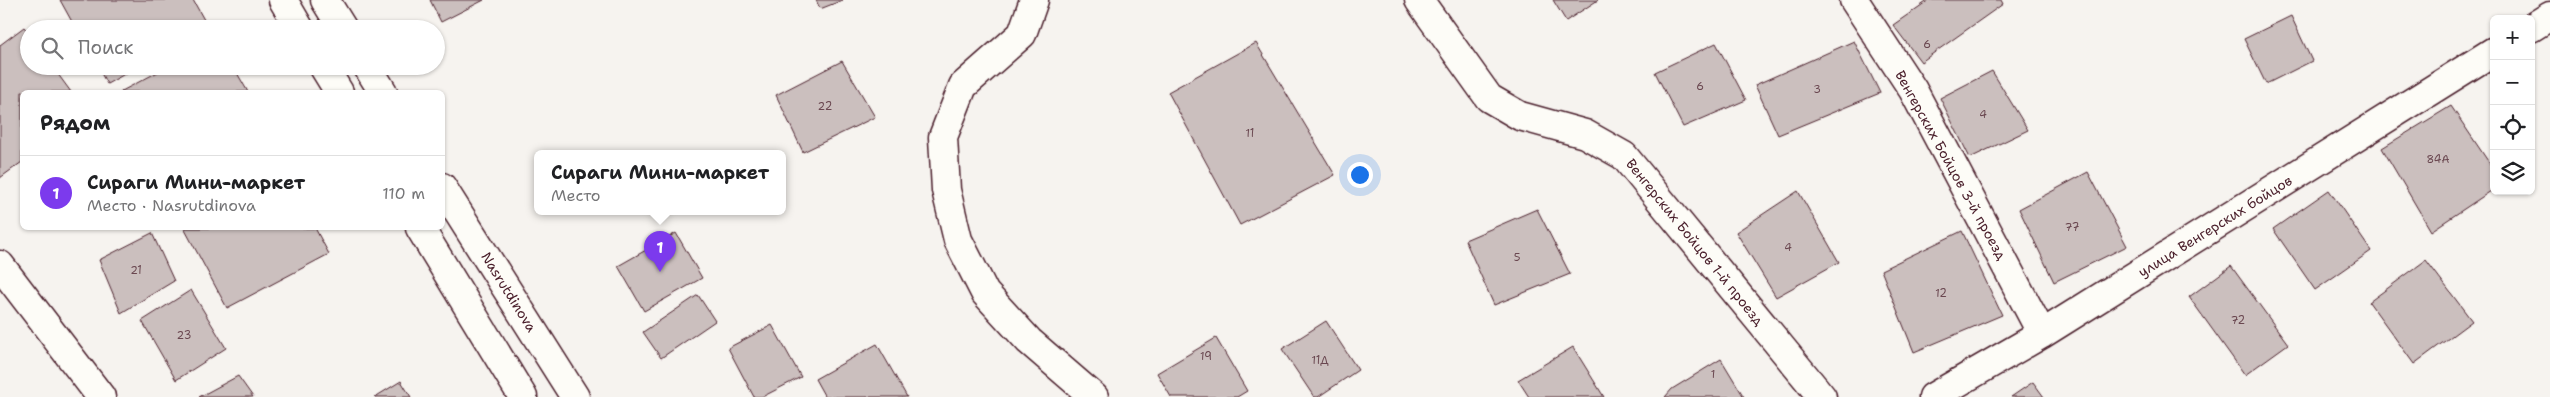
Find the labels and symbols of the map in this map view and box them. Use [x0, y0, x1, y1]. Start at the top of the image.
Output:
house number: 6 [1923, 37, 1931, 52]
street label: Венгерских Бойцов 3-й проезд [1891, 67, 2011, 263]
house number: 6 [1696, 79, 1704, 94]
house number: 3 [1813, 82, 1821, 97]
house number: 22 [818, 99, 832, 114]
house number: 4 [1979, 107, 1987, 122]
house number: 11 [1246, 126, 1254, 141]
house number: 84А [2427, 152, 2449, 167]
street label: Венгерских Бойцов 1-й проезд [1622, 155, 1768, 329]
your location [1347, 162, 1373, 188]
street label: улица Венгерских бойцов [2135, 171, 2295, 281]
house number: 77 [2065, 220, 2080, 235]
pin: 1 [644, 231, 676, 272]
house number: 4 [1784, 240, 1792, 255]
street label: Nasrutdinova [477, 249, 541, 336]
house number: 5 [1514, 250, 1521, 265]
house number: 21 [130, 263, 142, 278]
house number: 12 [1935, 286, 1947, 301]
house number: 72 [2231, 313, 2245, 328]
house number: 23 [177, 328, 191, 343]
house number: 19 [1200, 349, 1212, 364]
house number: 11Д [1311, 353, 1329, 368]
house number: 1 [1711, 367, 1715, 382]

